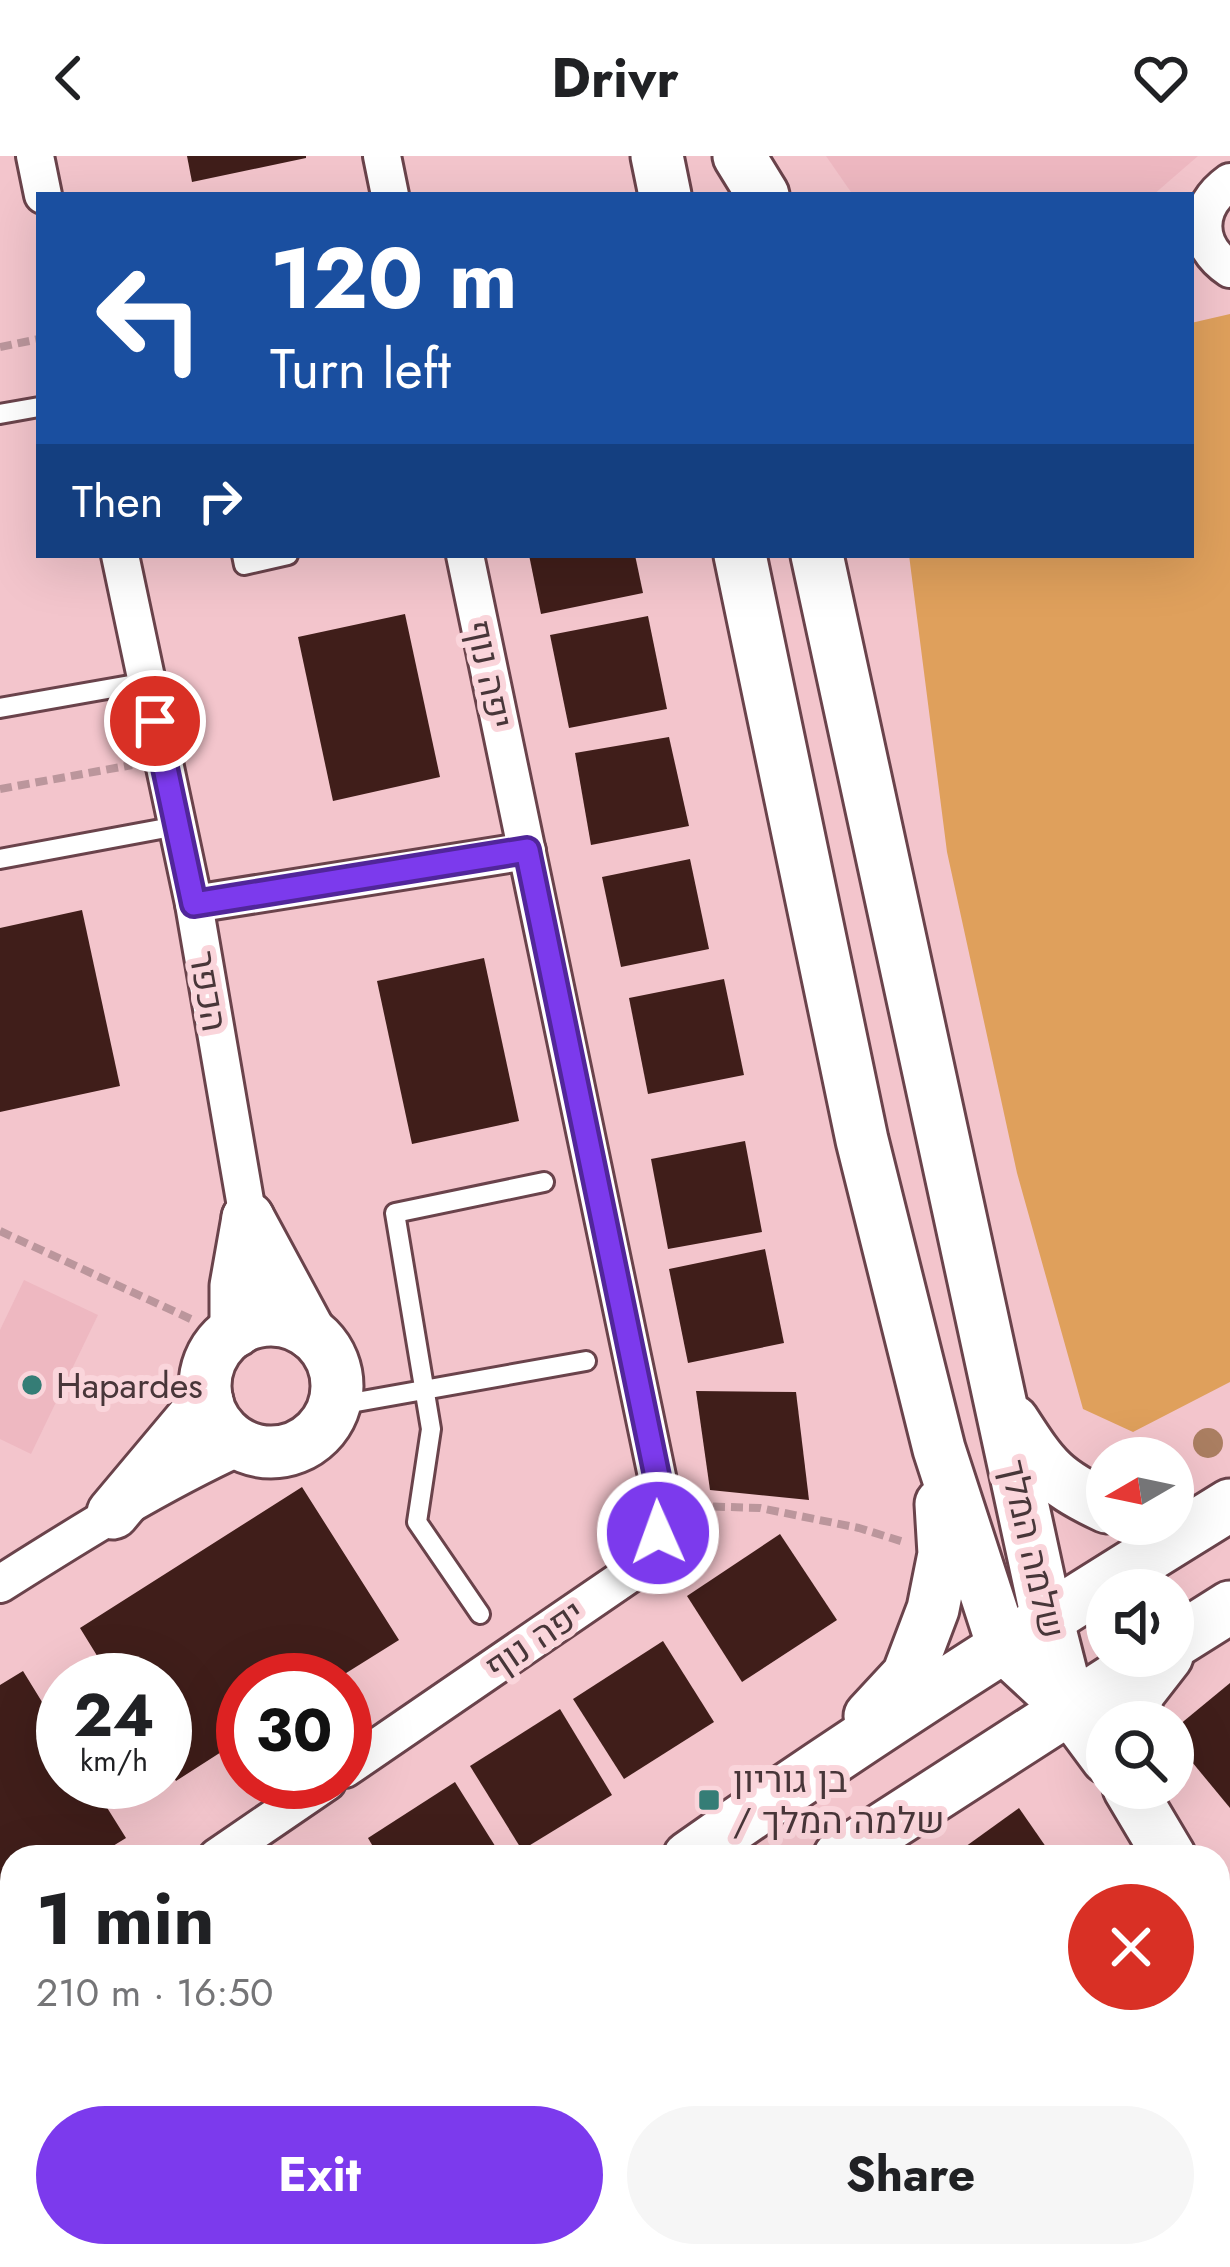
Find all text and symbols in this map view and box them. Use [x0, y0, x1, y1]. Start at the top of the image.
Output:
text: Drivr [551, 39, 679, 117]
icon: back [36, 45, 102, 111]
icon: heart [1128, 45, 1194, 111]
text: 120 m [270, 218, 518, 340]
icon: left [72, 240, 228, 396]
text: Turn left [270, 330, 451, 408]
icon: right [187, 468, 253, 534]
text: Then [72, 469, 163, 534]
street label: יפה נוף [453, 615, 527, 733]
pin [104, 670, 206, 772]
icon: arrive [122, 688, 188, 754]
street label: הכפר [176, 947, 242, 1035]
place label: Hapardes [56, 1359, 203, 1411]
marker: Hapardes [19, 1372, 45, 1398]
north arrow [1086, 1437, 1194, 1545]
map controls [1086, 1437, 1194, 1809]
street label: שלמה המלך [987, 1454, 1079, 1644]
position arrow [595, 1470, 721, 1596]
button: sound [1086, 1569, 1194, 1677]
street label: יפה נוף [474, 1587, 594, 1691]
speed limit sign: 30 [216, 1653, 372, 1809]
text: 24 [73, 1672, 155, 1759]
button: search [1086, 1701, 1194, 1809]
text: km/h [80, 1739, 148, 1782]
place label: בן גוריון / שלמה המלך [733, 1753, 945, 1846]
marker: בן גוריון / שלמה המלך [696, 1787, 722, 1813]
text: 1 min [36, 1867, 215, 1971]
button: close [1068, 1884, 1194, 2010]
text: 210 m · 16:50 [36, 1964, 273, 2021]
button: Exit [36, 2106, 603, 2244]
button: Share [627, 2106, 1194, 2244]

